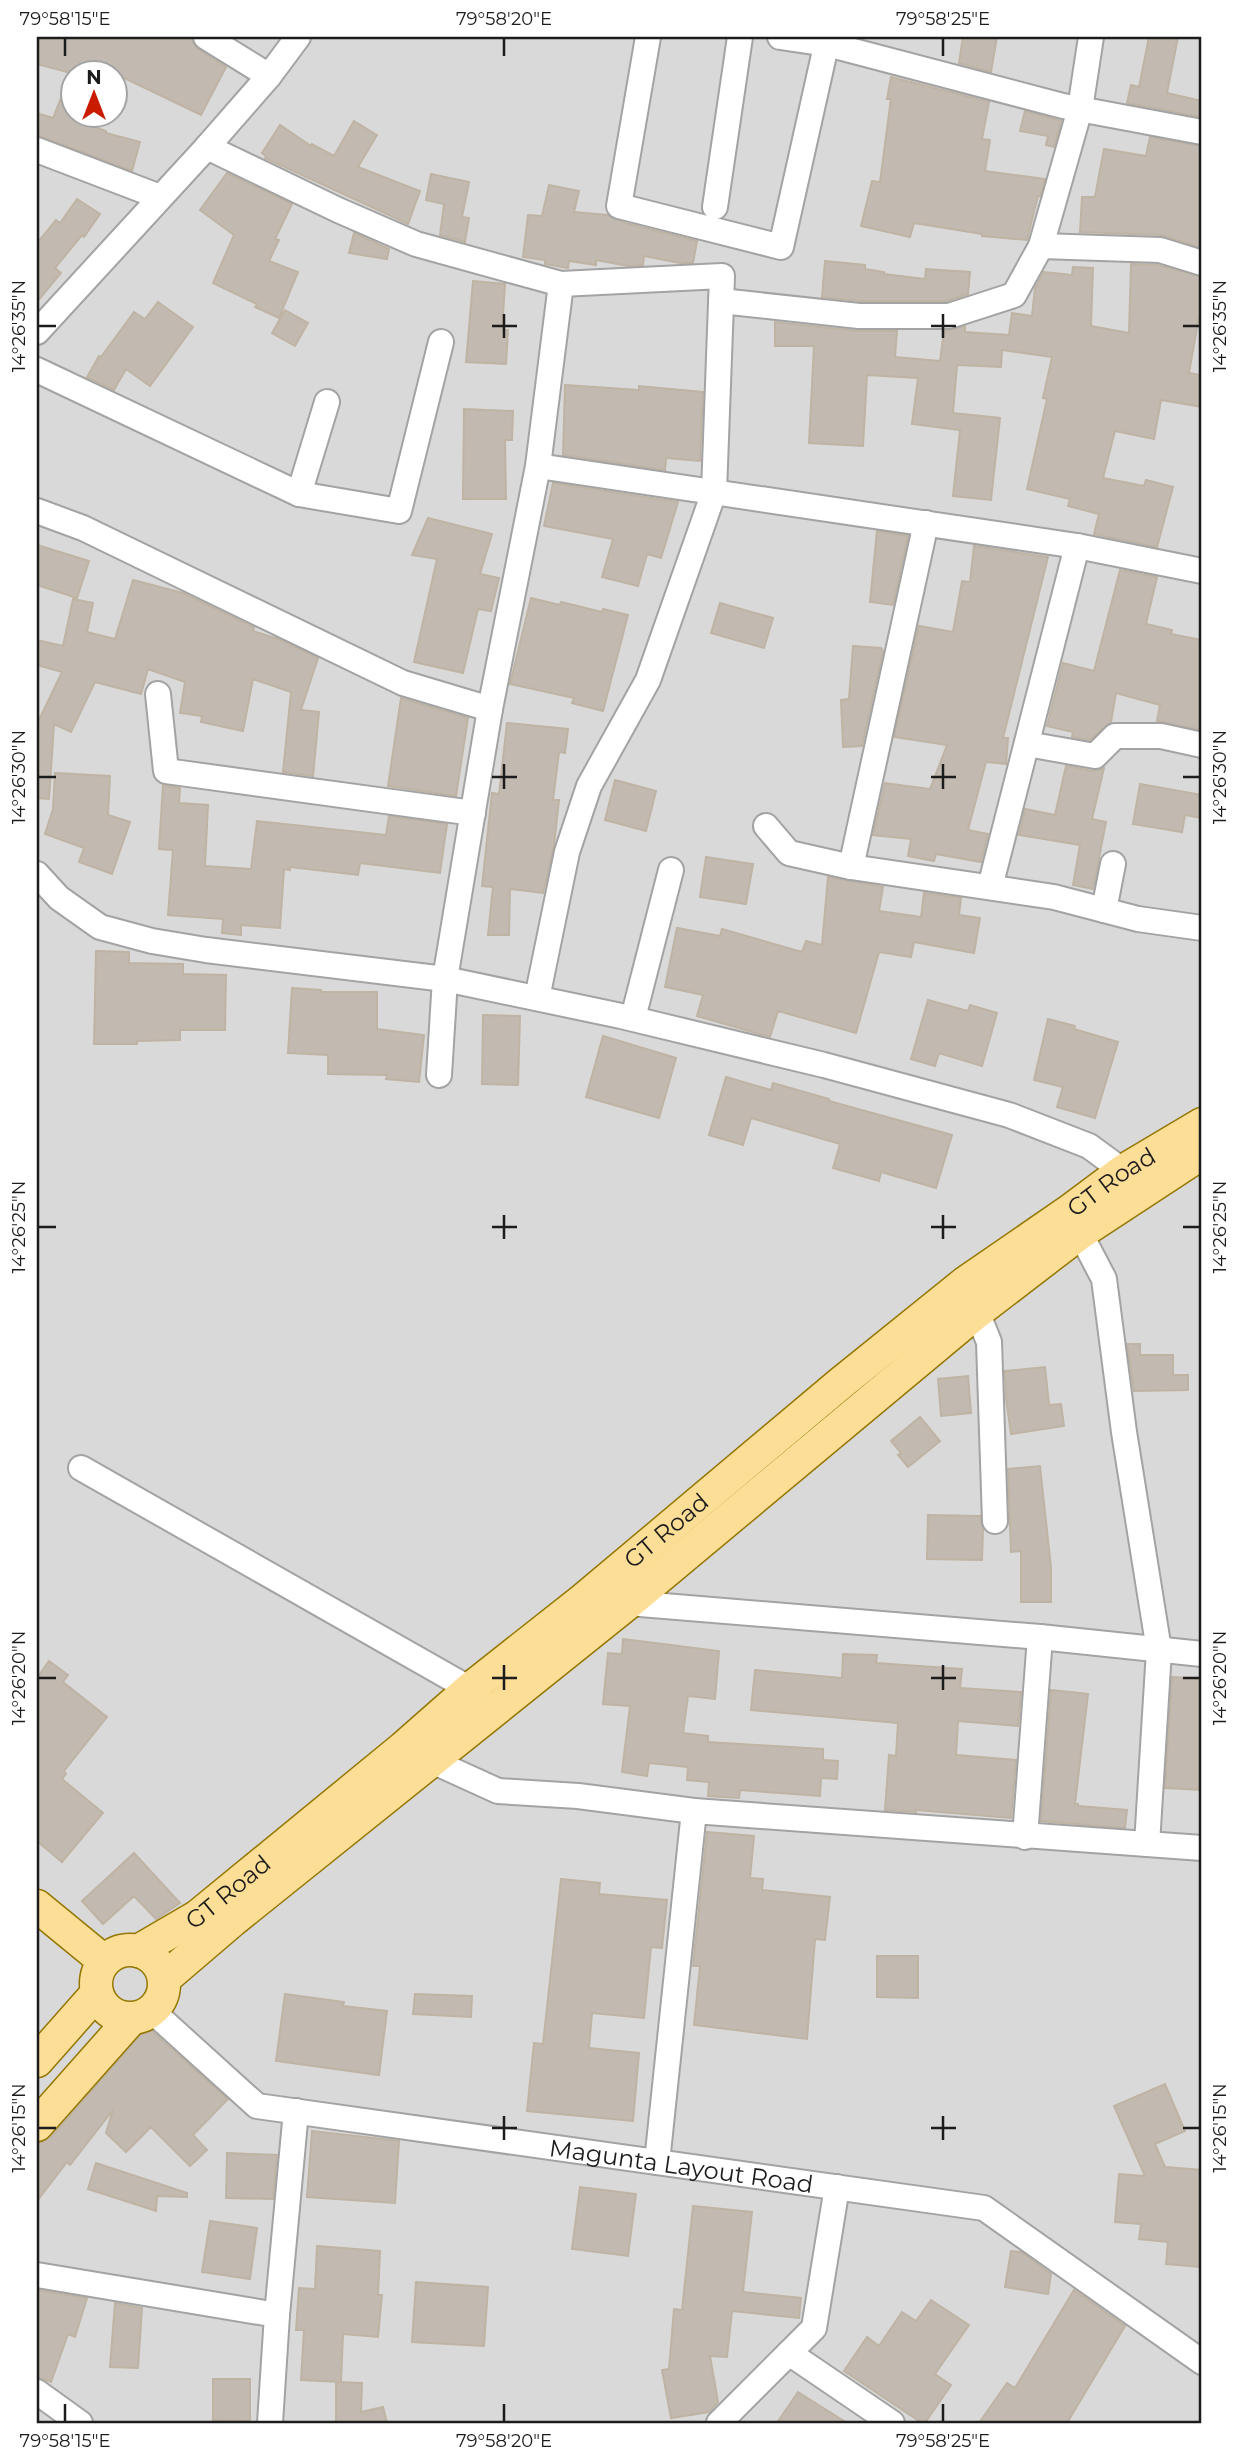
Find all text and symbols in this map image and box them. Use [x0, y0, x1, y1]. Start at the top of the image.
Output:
text: 79°58'15"E [20, 8, 110, 30]
text: 79°58'20"E [456, 8, 552, 30]
text: 79°58'25"E [896, 8, 990, 30]
north arrow [60, 60, 130, 130]
text: N [86, 66, 102, 89]
text: 14°26'35"N [8, 280, 30, 372]
text: 14°26'35"N [1209, 280, 1231, 372]
text: 14°26'30"N [8, 730, 30, 824]
text: 14°26'30"N [1209, 730, 1231, 824]
street label: GT Road [1061, 1141, 1160, 1222]
text: 14°26'25"N [8, 1181, 30, 1273]
text: 14°26'25"N [1209, 1181, 1231, 1273]
street label: GT Road [618, 1486, 714, 1574]
text: 14°26'20"N [8, 1631, 30, 1725]
text: 14°26'20"N [1209, 1631, 1231, 1725]
street label: GT Road [180, 1848, 276, 1935]
text: 14°26'15"N [8, 2083, 30, 2173]
text: 14°26'15"N [1209, 2083, 1231, 2173]
street label: Magunta Layout Road [547, 2133, 815, 2198]
text: 79°58'15"E [20, 2430, 110, 2452]
text: 79°58'20"E [456, 2430, 552, 2452]
text: 79°58'25"E [896, 2430, 990, 2452]

